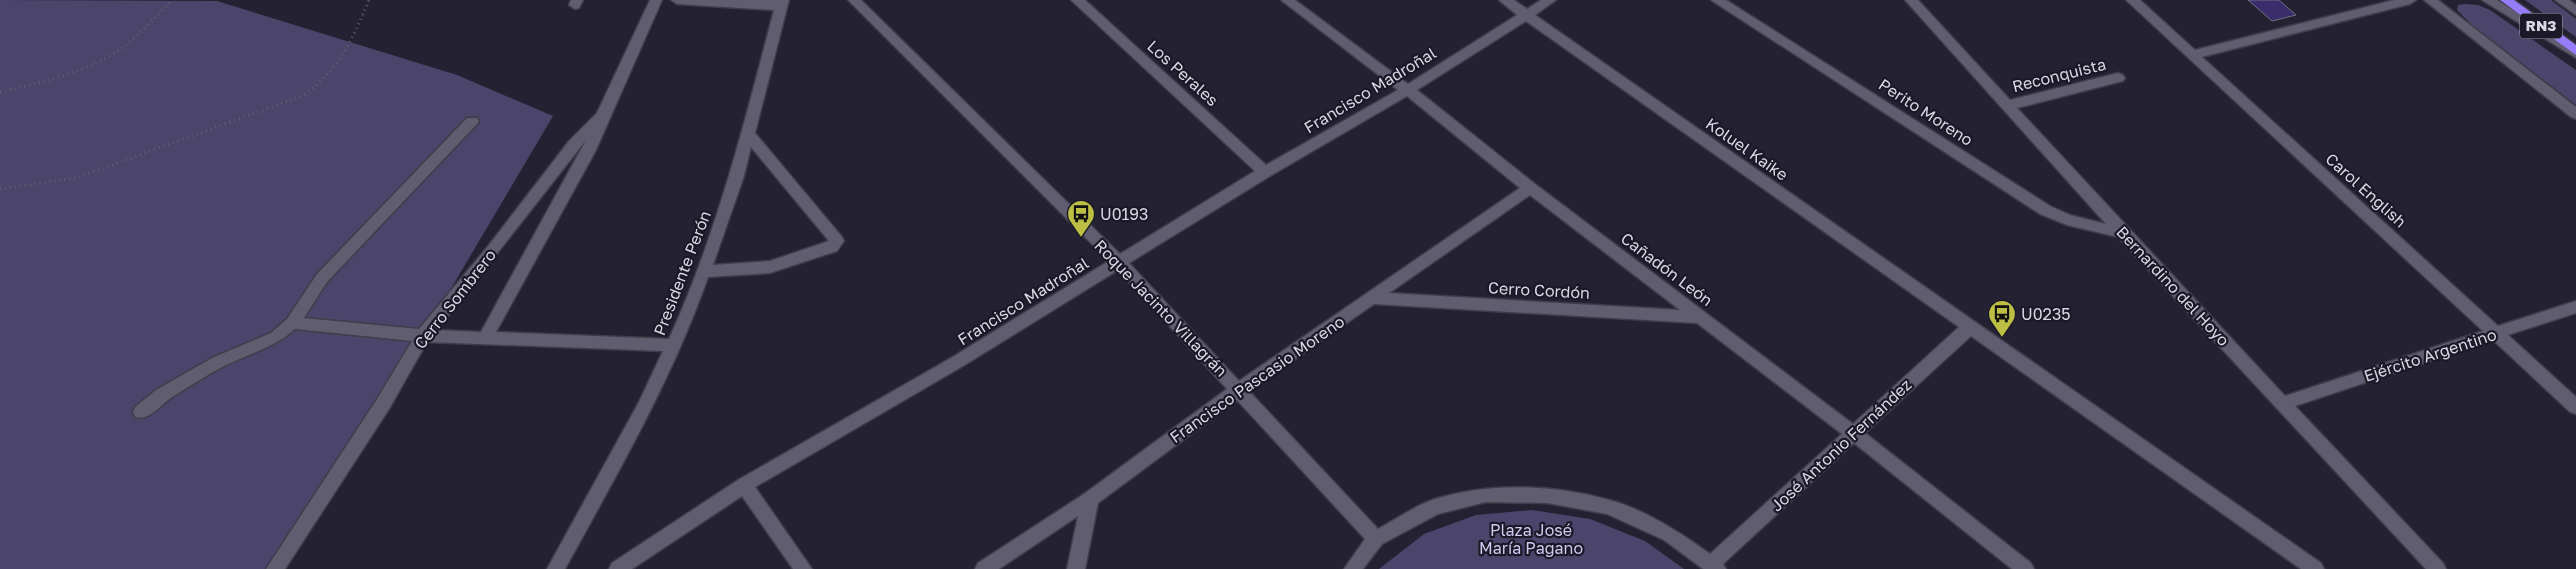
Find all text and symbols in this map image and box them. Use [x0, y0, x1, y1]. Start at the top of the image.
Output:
road number: RN3 [2520, 14, 2562, 38]
street label: Los Perales [1143, 36, 1223, 110]
street label: Francisco Madroñal [1300, 43, 1440, 137]
street label: Reconquista [2010, 54, 2108, 96]
street label: Perito Moreno [1875, 74, 1977, 150]
street label: Koluel Kaike [1702, 113, 1792, 185]
street label: Carol English [2321, 148, 2411, 232]
bus stop icon: U0193 [1066, 199, 1096, 238]
place label: U0193 [1100, 204, 1148, 224]
street label: Presidente Perón [649, 208, 715, 338]
street label: Bernardino del Hoyo [2112, 222, 2234, 350]
street label: Cañadón León [1617, 228, 1717, 310]
street label: Roque Jacinto Villagrán [1090, 235, 1232, 381]
street label: Cerro Sombrero [410, 245, 500, 353]
street label: Francisco Madroñal [954, 253, 1092, 349]
street label: Cerro Cordón [1488, 277, 1590, 303]
bus stop icon: U0235 [1987, 299, 2017, 338]
place label: U0235 [2021, 304, 2071, 324]
street label: Francisco Pascasio Moreno [1166, 311, 1348, 447]
street label: Ejército Argentino [2361, 324, 2499, 386]
street label: José Antonio Fernández [1766, 375, 1916, 515]
park label: Plaza José María Pagano [1479, 520, 1583, 558]

